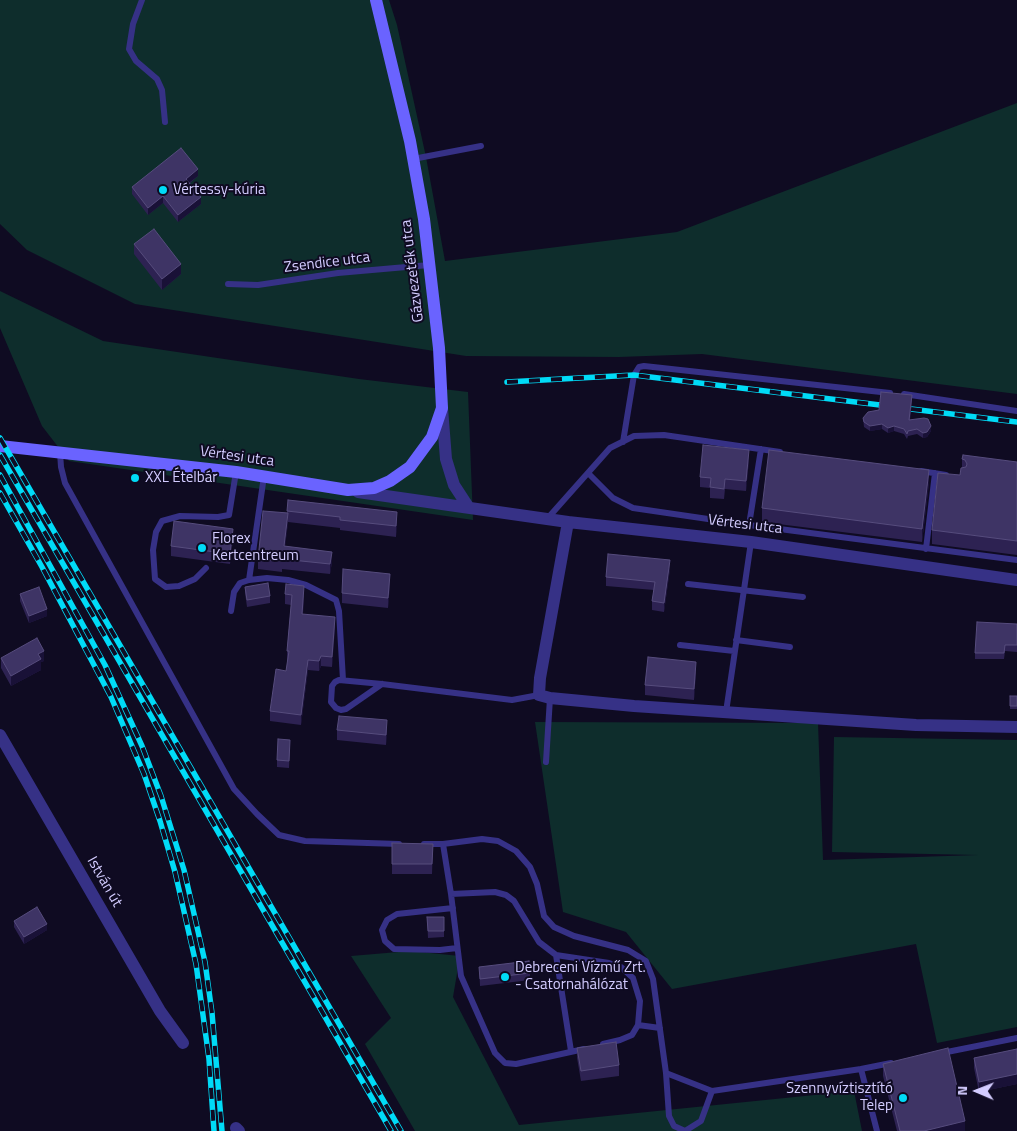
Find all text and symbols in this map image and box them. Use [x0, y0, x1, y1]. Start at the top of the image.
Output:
place label: Vértessy-kúria [173, 181, 265, 199]
marker: Vértessy-kúria [157, 184, 169, 196]
street label: Gázvezeték utca [398, 219, 428, 323]
street label: Zsendice utca [283, 249, 371, 277]
street label: Vértesi utca [199, 443, 275, 471]
place label: XXL Ételbár [145, 469, 217, 487]
marker: XXL Ételbár [129, 472, 141, 484]
street label: Vértesi utca [707, 512, 783, 538]
place label: Florex Kertcentreum [212, 530, 299, 565]
marker: Florex Kertcentreum [196, 542, 208, 554]
street label: István út [82, 854, 126, 910]
place label: Debreceni Vízmű Zrt. - Csatornahálózat [515, 959, 646, 994]
marker: Debreceni Vízmű Zrt. - Csatornahálózat [499, 971, 511, 983]
north arrow [952, 1066, 1002, 1116]
place label: Szennyvíztisztító Telep [786, 1080, 893, 1115]
text: N [951, 1086, 972, 1096]
marker: Szennyvíztisztító Telep [897, 1092, 909, 1104]

